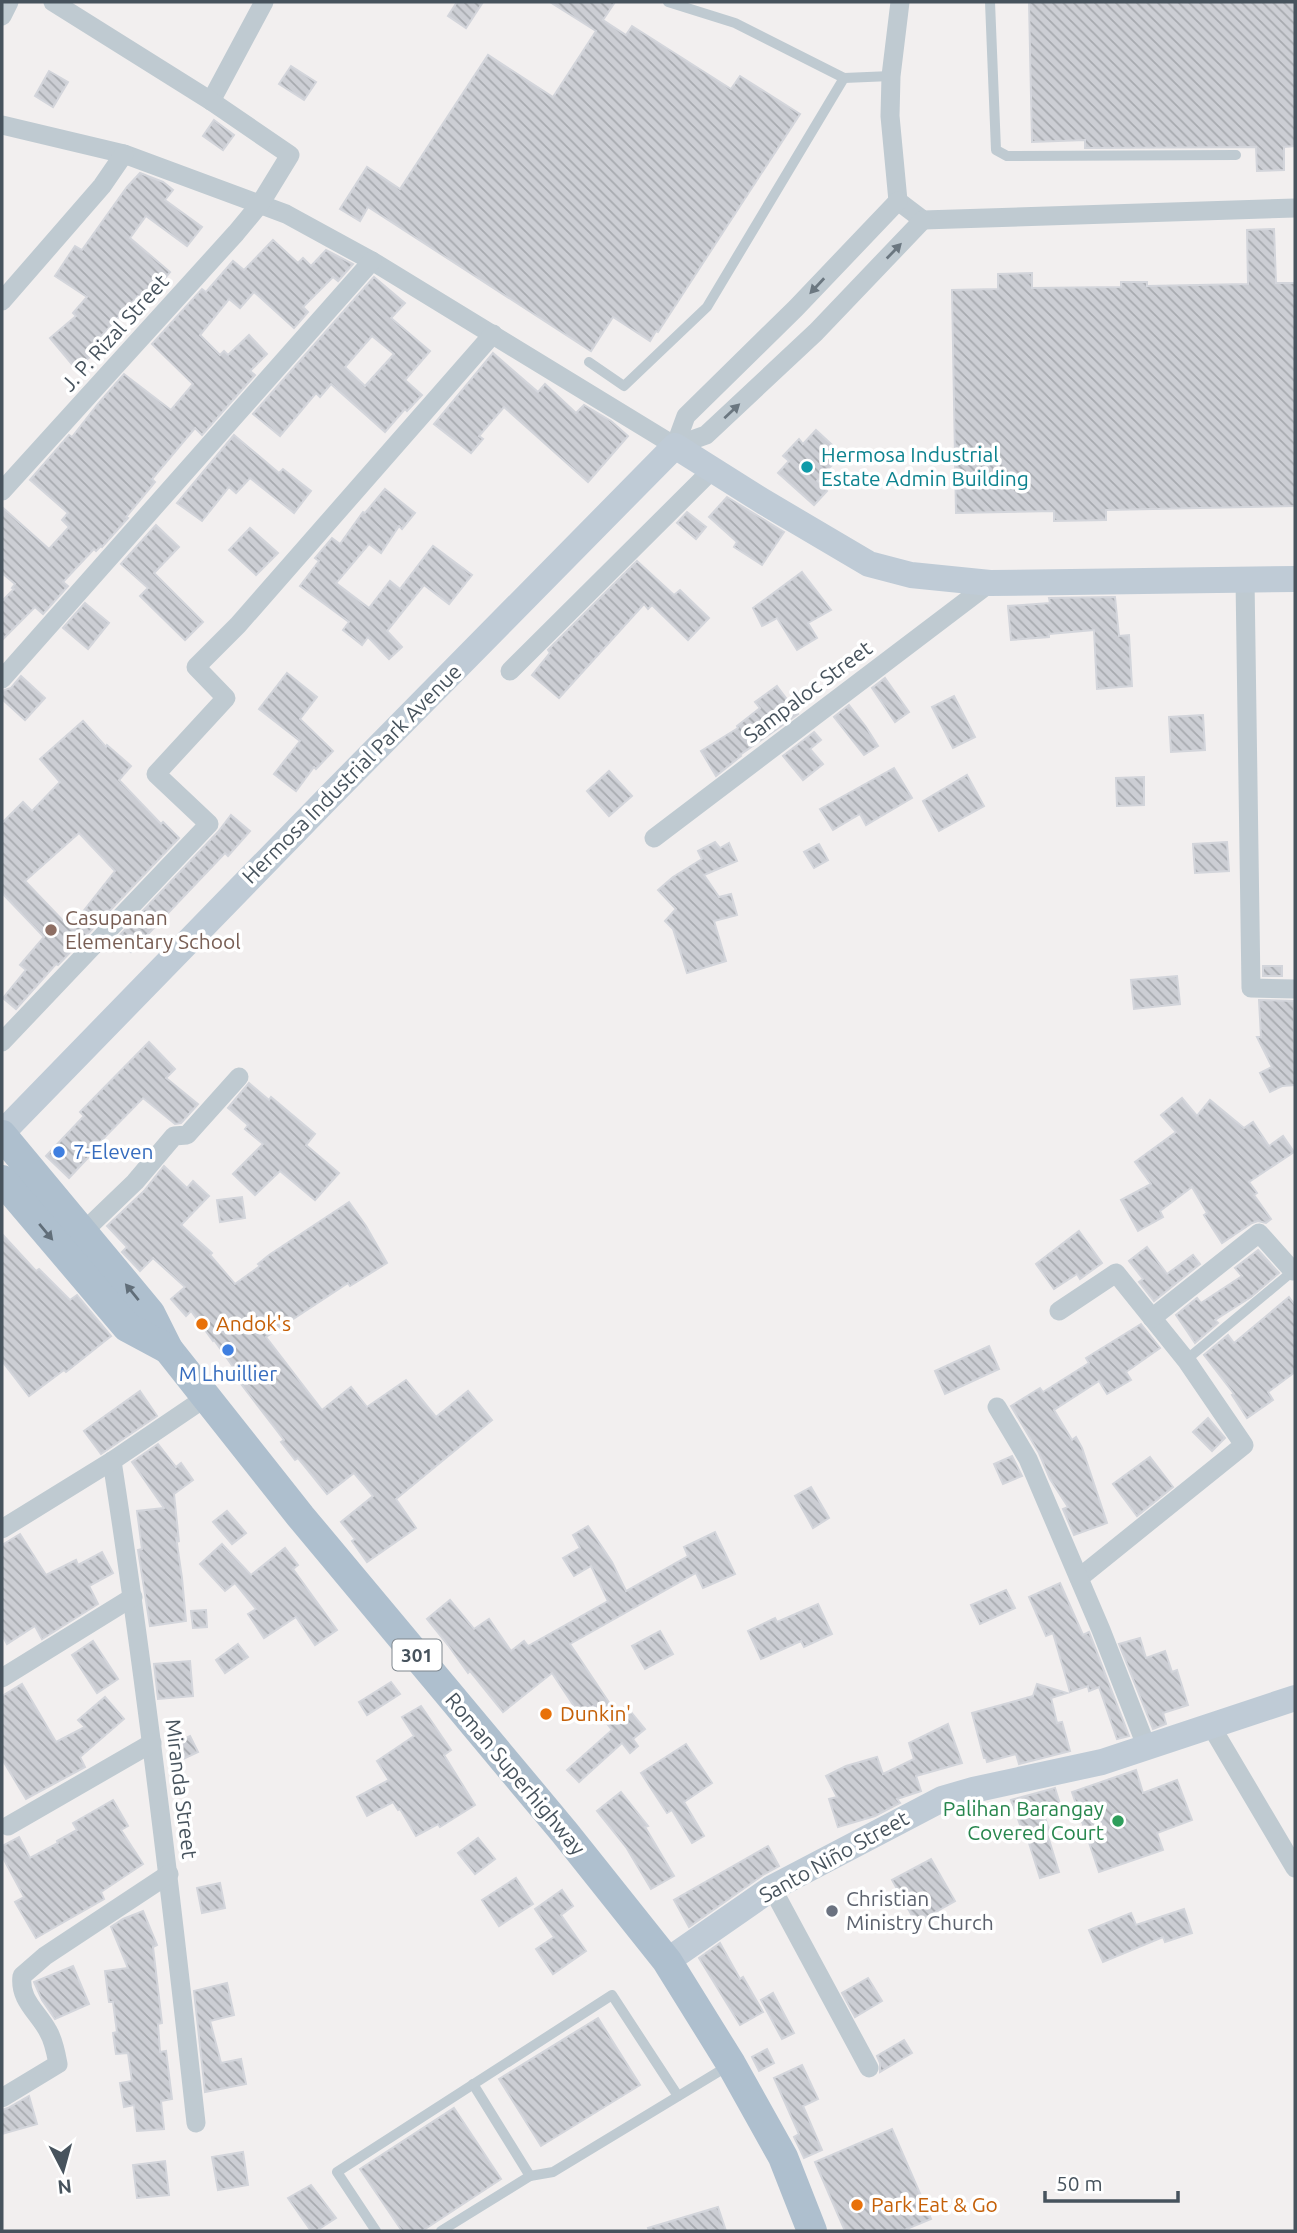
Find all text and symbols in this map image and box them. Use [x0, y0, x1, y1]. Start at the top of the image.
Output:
one-way arrow [885, 243, 901, 260]
street label: J. P. Rizal Street [56, 269, 173, 396]
one-way arrow [810, 277, 826, 294]
one-way arrow [723, 403, 741, 419]
place label: Hermosa Industrial Estate Admin Building [821, 442, 1029, 490]
marker: Hermosa Industrial Estate Admin Building [799, 459, 815, 475]
street label: Sampaloc Street [739, 635, 876, 747]
street label: Hermosa Industrial Park Avenue [237, 659, 466, 888]
place label: Casupanan Elementary School [65, 905, 241, 953]
marker: Casupanan Elementary School [43, 922, 59, 938]
place label: 7-Eleven [73, 1139, 154, 1163]
marker: 7-Eleven [51, 1144, 67, 1160]
one-way arrow [38, 1223, 54, 1241]
one-way arrow [125, 1283, 140, 1300]
place label: Andok's [216, 1311, 291, 1335]
marker: Andok's [194, 1316, 210, 1332]
marker: M Lhuillier [220, 1342, 236, 1358]
place label: M Lhuillier [179, 1361, 277, 1385]
road number: 301 [392, 1639, 442, 1670]
street label: Roman Superhighway [441, 1687, 591, 1859]
place label: Dunkin' [560, 1701, 631, 1725]
marker: Dunkin' [538, 1706, 554, 1722]
street label: Miranda Street [162, 1718, 202, 1860]
place label: Palihan Barangay Covered Court [943, 1796, 1104, 1844]
street label: Santo Niño Street [755, 1805, 912, 1907]
marker: Palihan Barangay Covered Court [1110, 1813, 1126, 1829]
place label: Christian Ministry Church [846, 1886, 994, 1934]
marker: Christian Ministry Church [824, 1903, 840, 1919]
north arrow [28, 2135, 98, 2205]
scale bar [1045, 2160, 1178, 2204]
text: 50 m [1056, 2171, 1103, 2195]
text: N [57, 2175, 73, 2199]
place label: Park Eat & Go [871, 2192, 998, 2216]
marker: Park Eat & Go [849, 2197, 865, 2213]

